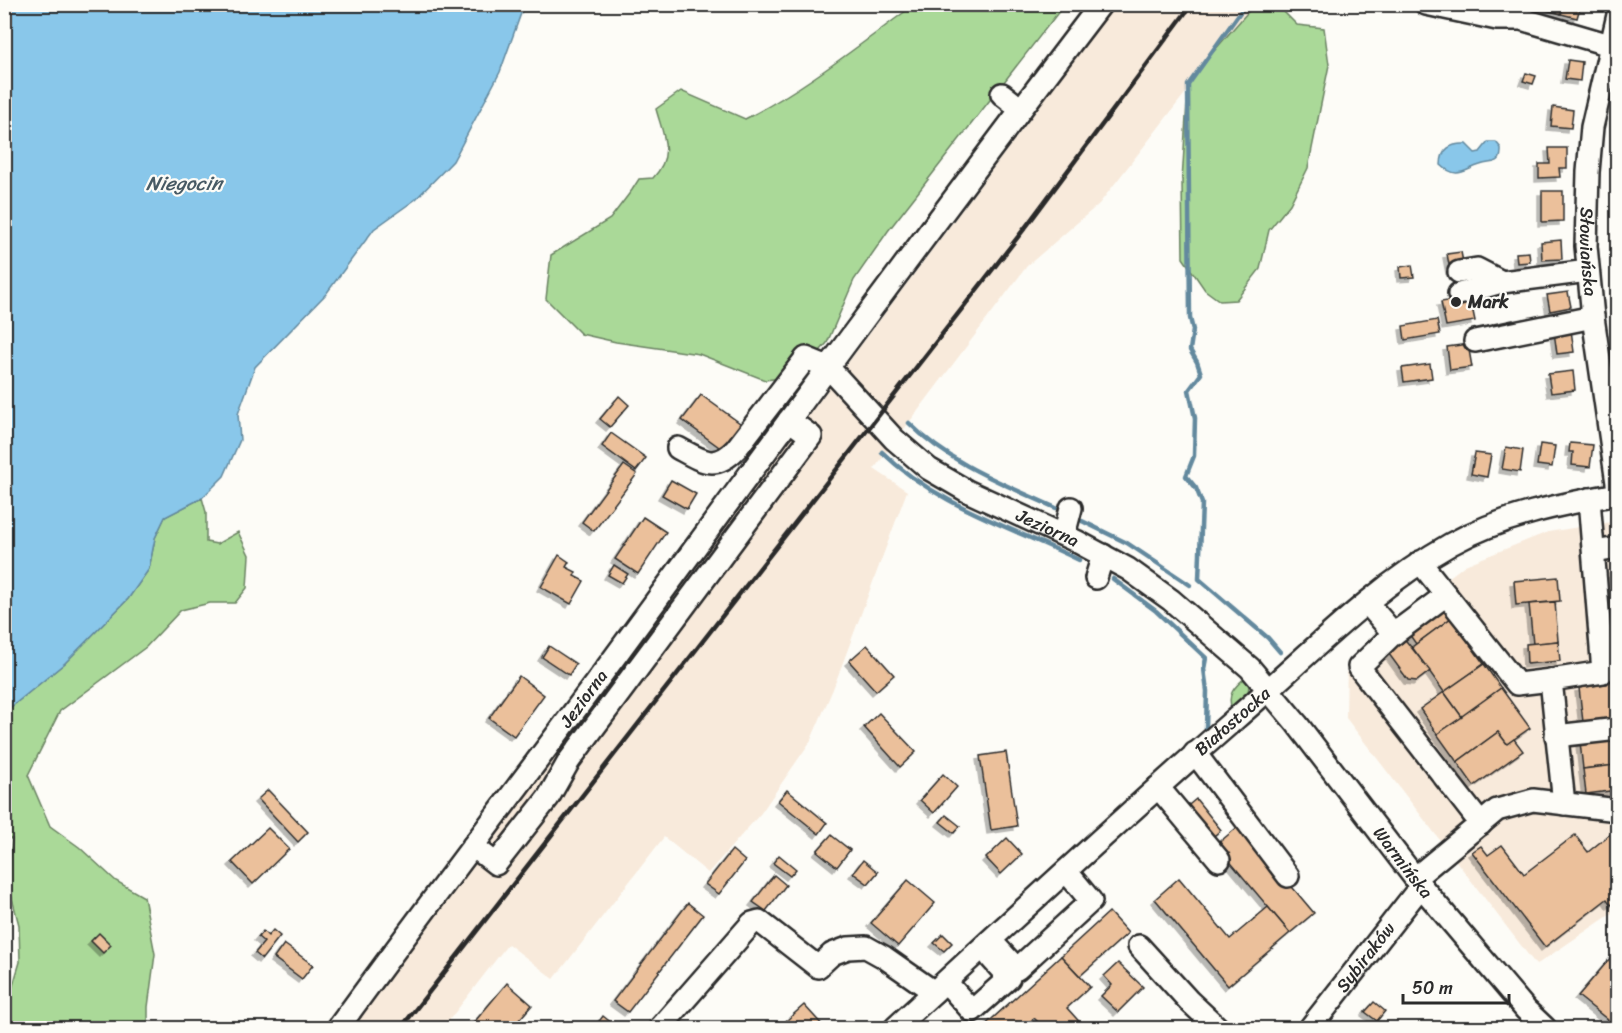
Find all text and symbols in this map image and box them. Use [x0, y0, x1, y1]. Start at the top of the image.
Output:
water label: Niegocin [146, 166, 224, 201]
street label: Słowiańska [1570, 207, 1607, 298]
place label: Mark [1467, 286, 1509, 318]
marker: Mark [1449, 295, 1463, 309]
street label: Jeziorna [1010, 499, 1084, 556]
street label: Jeziorna [550, 662, 616, 736]
street label: Białostocka [1187, 678, 1279, 764]
street label: Warmińska [1364, 819, 1441, 906]
street label: Sybiraków [1327, 914, 1404, 1000]
scale bar [1403, 967, 1510, 1005]
text: 50 m [1412, 972, 1453, 1004]

